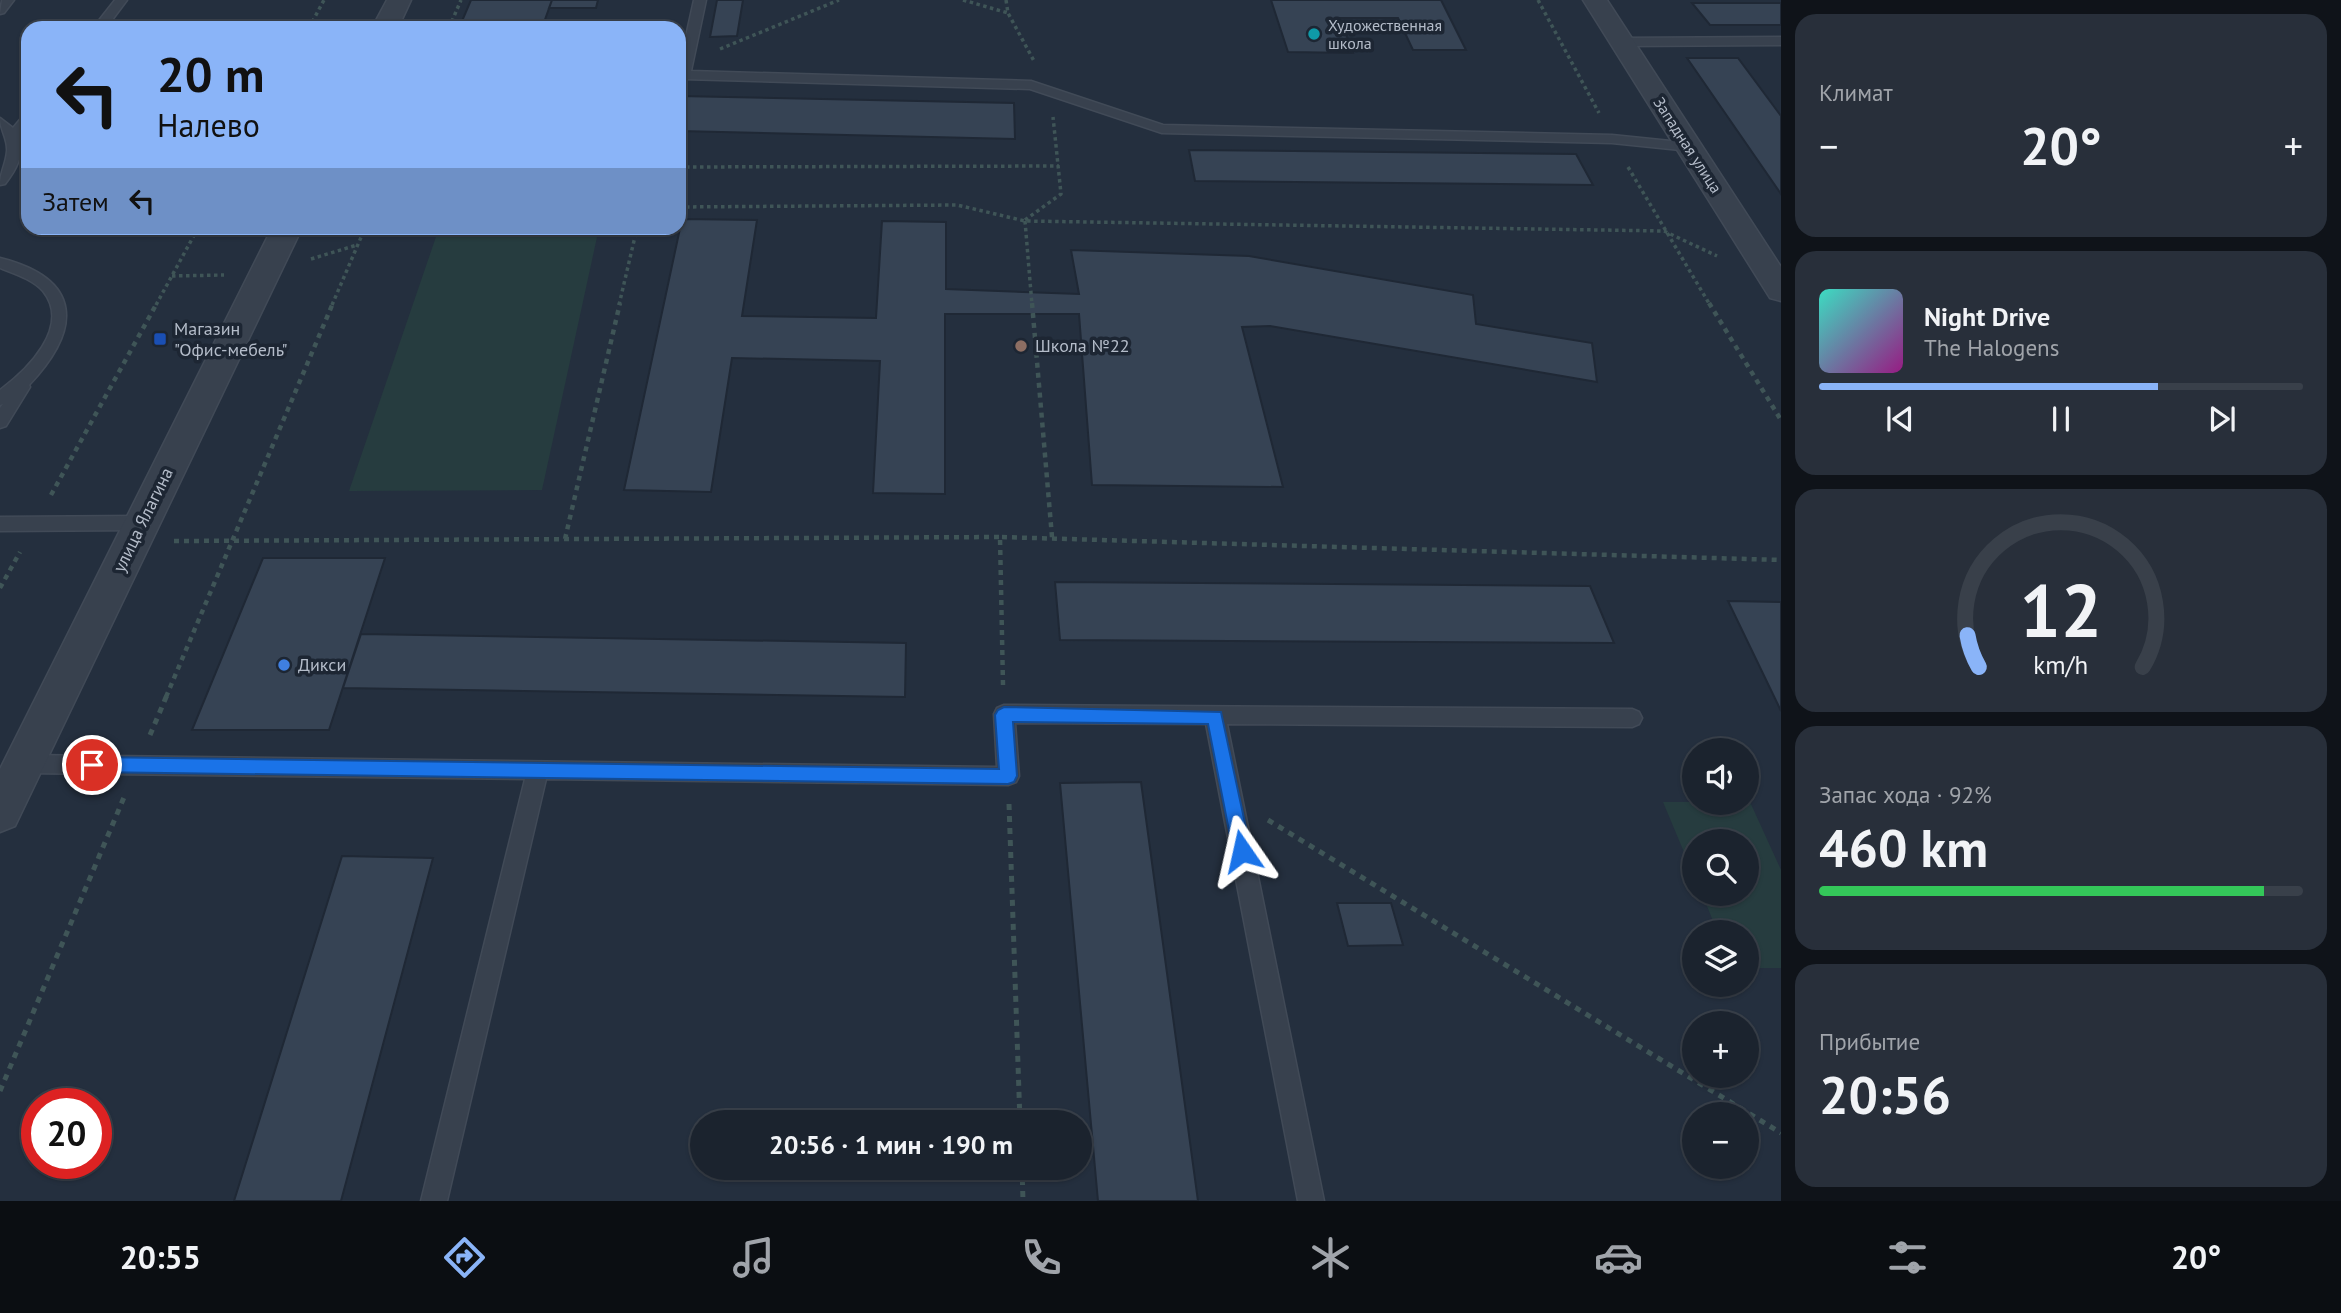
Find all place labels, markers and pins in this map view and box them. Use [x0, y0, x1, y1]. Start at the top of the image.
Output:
place label: Художественная школа [1328, 15, 1442, 53]
marker: Художественная школа [1306, 26, 1322, 42]
place label: Магазин "Офис-мебель" [174, 317, 287, 361]
marker: Магазин "Офис-мебель" [152, 331, 168, 347]
place label: Школа №22 [1035, 334, 1130, 357]
marker: Школа №22 [1013, 338, 1029, 354]
place label: Дикси [298, 653, 346, 676]
marker: Дикси [276, 657, 292, 673]
pin [62, 735, 122, 795]

